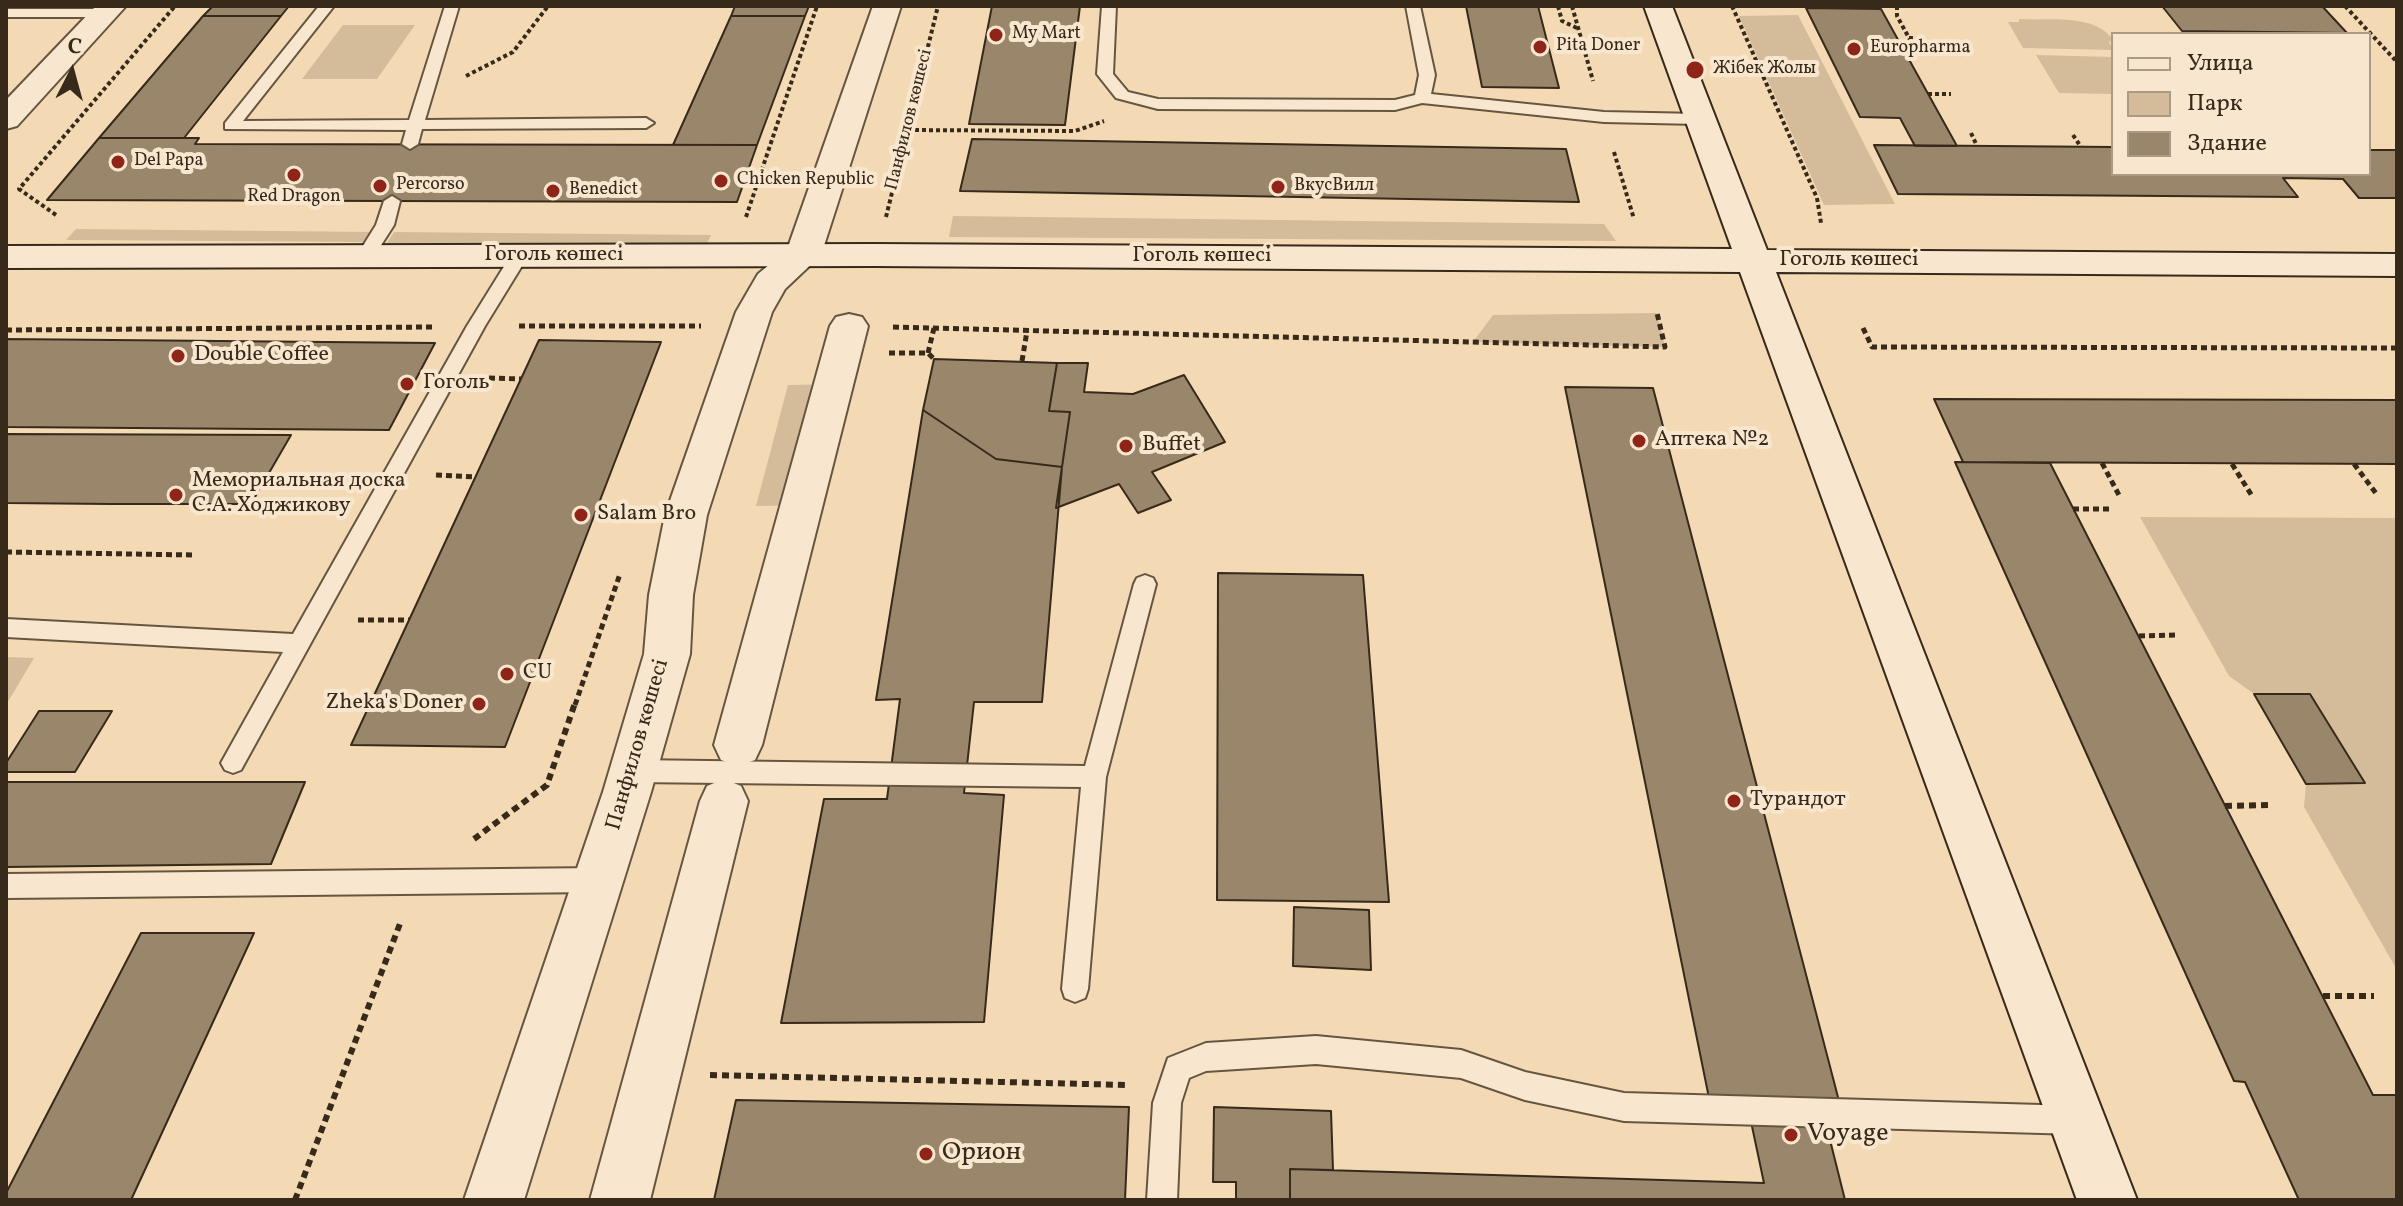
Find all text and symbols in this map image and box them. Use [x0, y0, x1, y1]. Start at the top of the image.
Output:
place label: My Mart [1012, 24, 1081, 46]
marker: My Mart [987, 26, 1005, 44]
text: С [66, 31, 83, 64]
north arrow [32, 32, 112, 112]
legend [2111, 32, 2371, 176]
place label: Pita Doner [1556, 36, 1640, 58]
marker: Pita Doner [1531, 38, 1549, 56]
place label: Europharma [1870, 38, 1970, 60]
marker: Europharma [1845, 40, 1863, 58]
street label: Панфилов көшесі [882, 47, 938, 193]
text: Улица [2187, 47, 2254, 81]
marker: Жібек Жолы [1684, 59, 1706, 81]
place label: Жібек Жолы [1713, 59, 1816, 81]
text: Парк [2187, 87, 2243, 121]
text: Здание [2187, 127, 2267, 161]
place label: Del Papa [134, 151, 203, 173]
marker: Del Papa [109, 153, 127, 171]
marker: Red Dragon [285, 166, 303, 184]
place label: Chicken Republic [737, 170, 874, 192]
marker: Chicken Republic [712, 172, 730, 190]
place label: Percorso [396, 175, 465, 197]
place label: ВкусВилл [1294, 176, 1374, 198]
marker: Percorso [371, 177, 389, 195]
marker: ВкусВилл [1269, 178, 1287, 196]
place label: Benedict [569, 180, 638, 202]
marker: Benedict [544, 182, 562, 200]
place label: Red Dragon [247, 187, 341, 209]
street label: Гоголь көшесі [484, 243, 624, 269]
street label: Гоголь көшесі [1132, 244, 1272, 270]
street label: Гоголь көшесі [1779, 248, 1919, 274]
place label: Double Coffee [194, 343, 329, 369]
marker: Double Coffee [169, 347, 187, 365]
place label: Гоголь [423, 371, 490, 397]
marker: Гоголь [398, 375, 416, 393]
place label: Аптека №2 [1655, 428, 1769, 454]
marker: Аптека №2 [1630, 432, 1648, 450]
place label: Buffet [1142, 433, 1201, 459]
marker: Buffet [1117, 437, 1135, 455]
place label: Мемориальная доска С.А. Ходжикову [192, 469, 406, 520]
marker: Мемориальная доска С.А. Ходжикову [167, 486, 185, 504]
place label: Salam Bro [597, 502, 696, 528]
marker: Salam Bro [572, 506, 590, 524]
street label: Панфилов көшесі [602, 656, 676, 834]
place label: CU [523, 661, 552, 687]
marker: CU [498, 665, 516, 683]
place label: Zheka's Doner [325, 691, 463, 717]
marker: Zheka's Doner [470, 695, 488, 713]
place label: Турандот [1750, 788, 1846, 814]
marker: Турандот [1725, 792, 1743, 810]
place label: Voyage [1807, 1119, 1889, 1151]
marker: Voyage [1782, 1126, 1800, 1144]
place label: Орион [942, 1138, 1021, 1170]
marker: Орион [917, 1145, 935, 1163]

